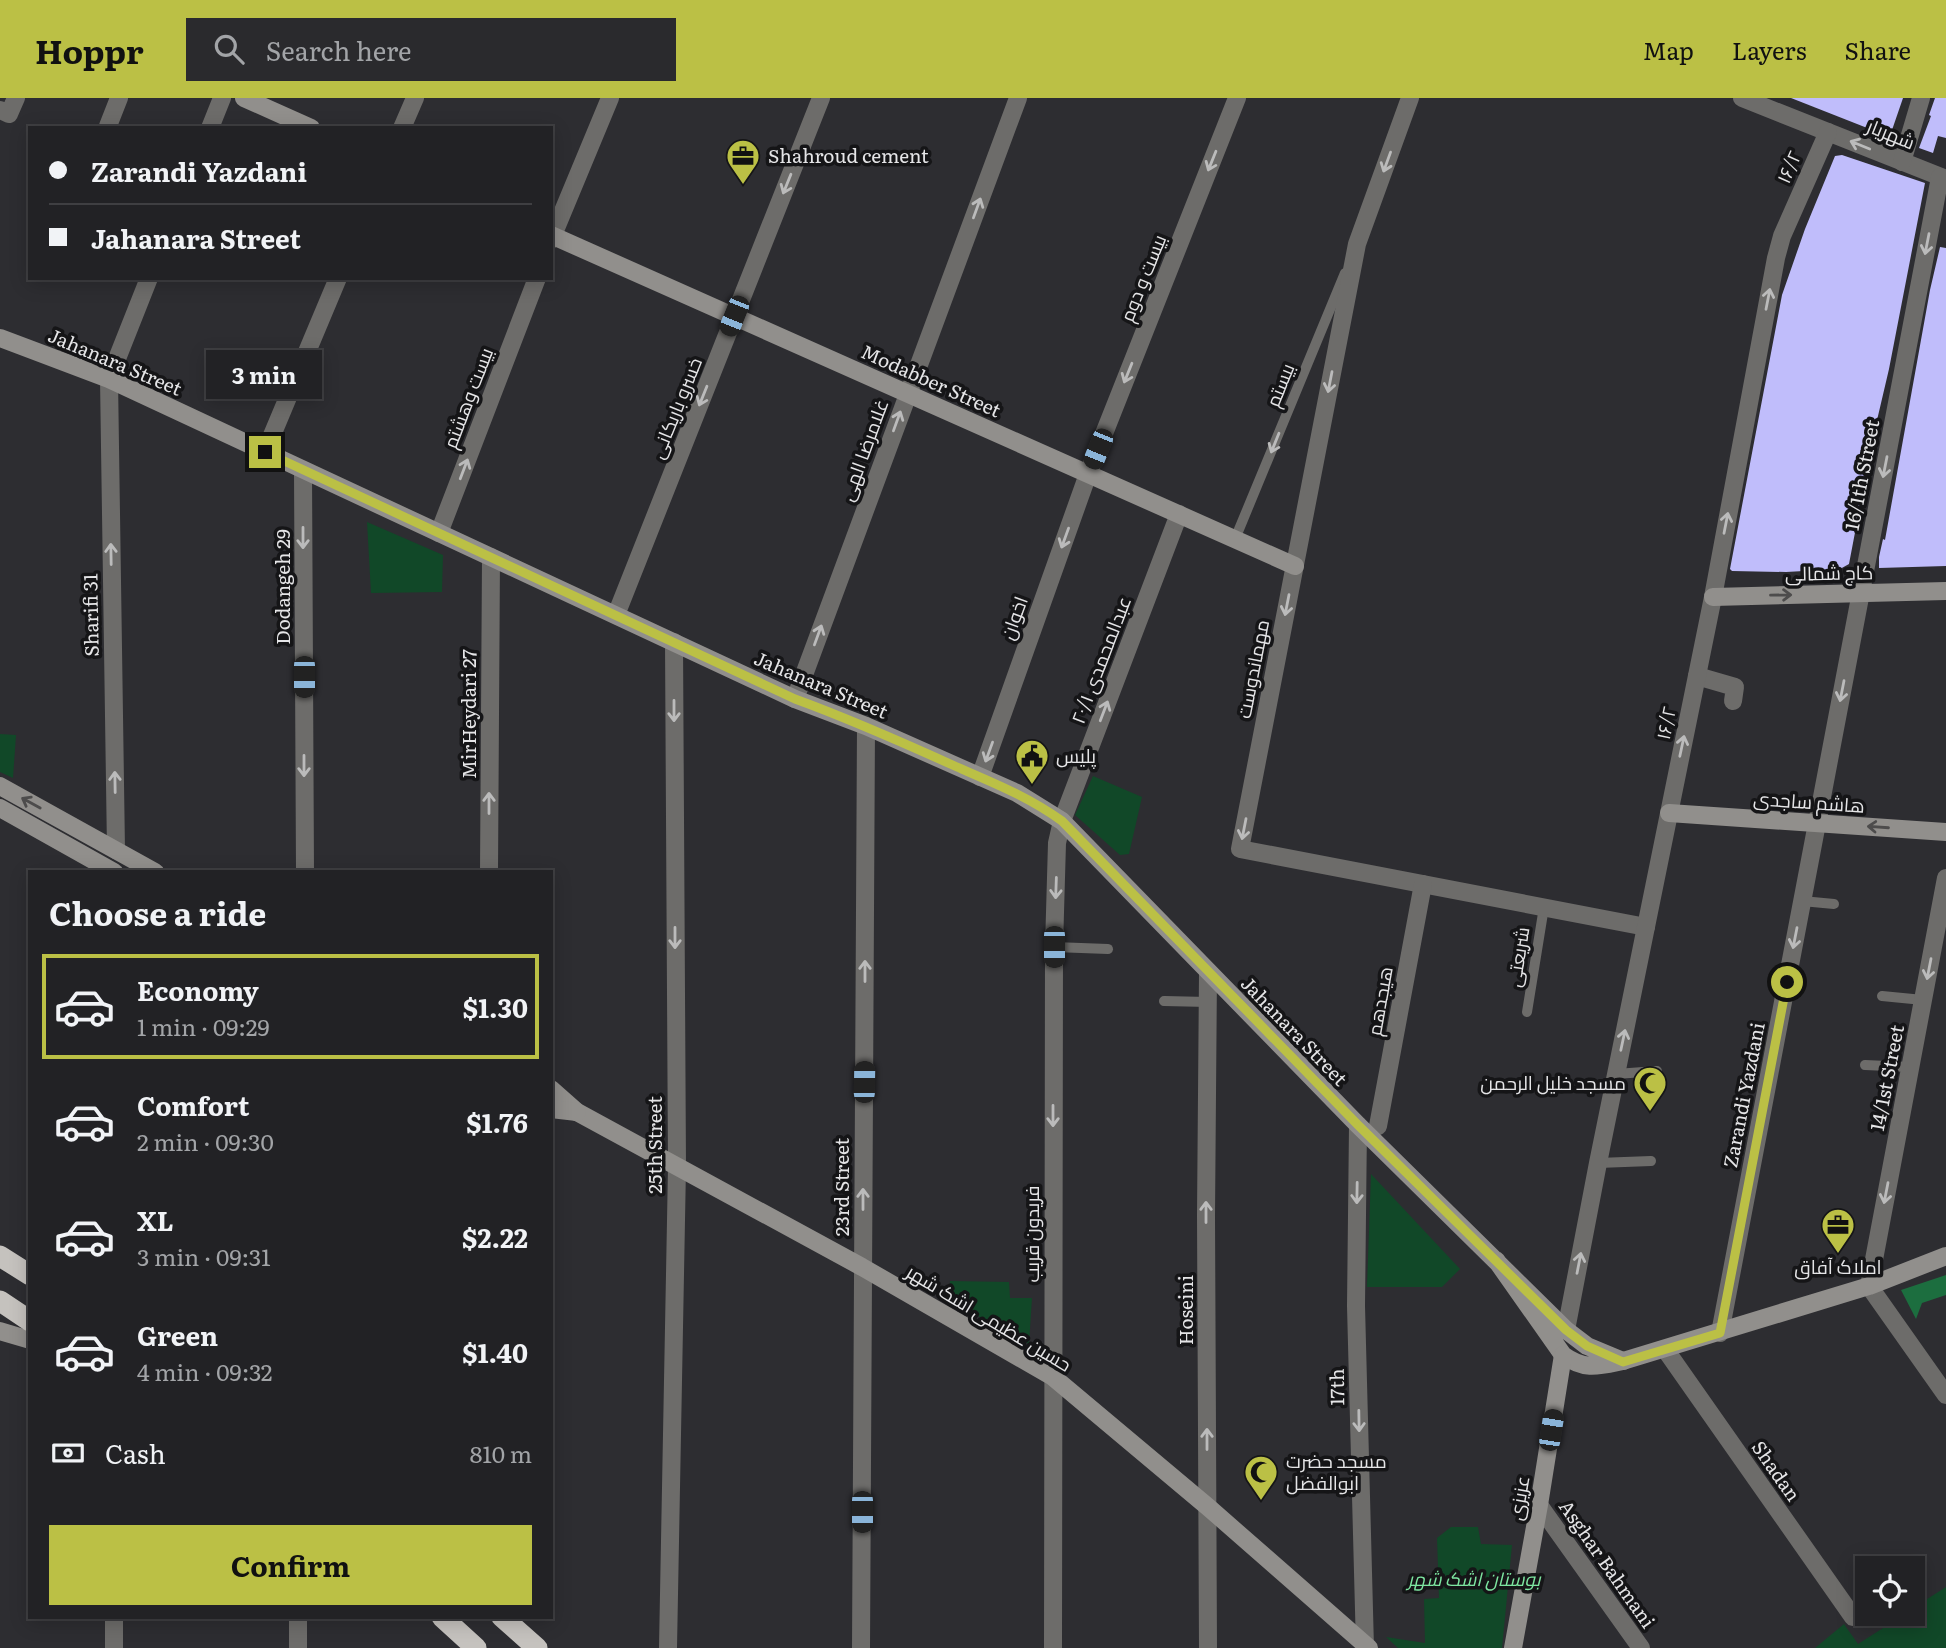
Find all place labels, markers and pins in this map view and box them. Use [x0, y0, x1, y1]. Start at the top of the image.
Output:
office icon: Shahroud cement [724, 137, 762, 186]
place label: Shahroud cement [768, 141, 929, 169]
public building icon: پلیس [1013, 737, 1051, 786]
place label: پلیس [1056, 741, 1096, 769]
mosque icon: مسجد خلیل الرحمن [1631, 1064, 1669, 1113]
place label: مسجد خلیل الرحمن [1480, 1068, 1626, 1096]
office icon: املاک آفاق [1819, 1206, 1857, 1255]
place label: املاک آفاق [1794, 1252, 1882, 1280]
place label: مسجد حضرت ابوالفضل [1286, 1446, 1387, 1496]
mosque icon: مسجد حضرت ابوالفضل [1242, 1453, 1280, 1502]

